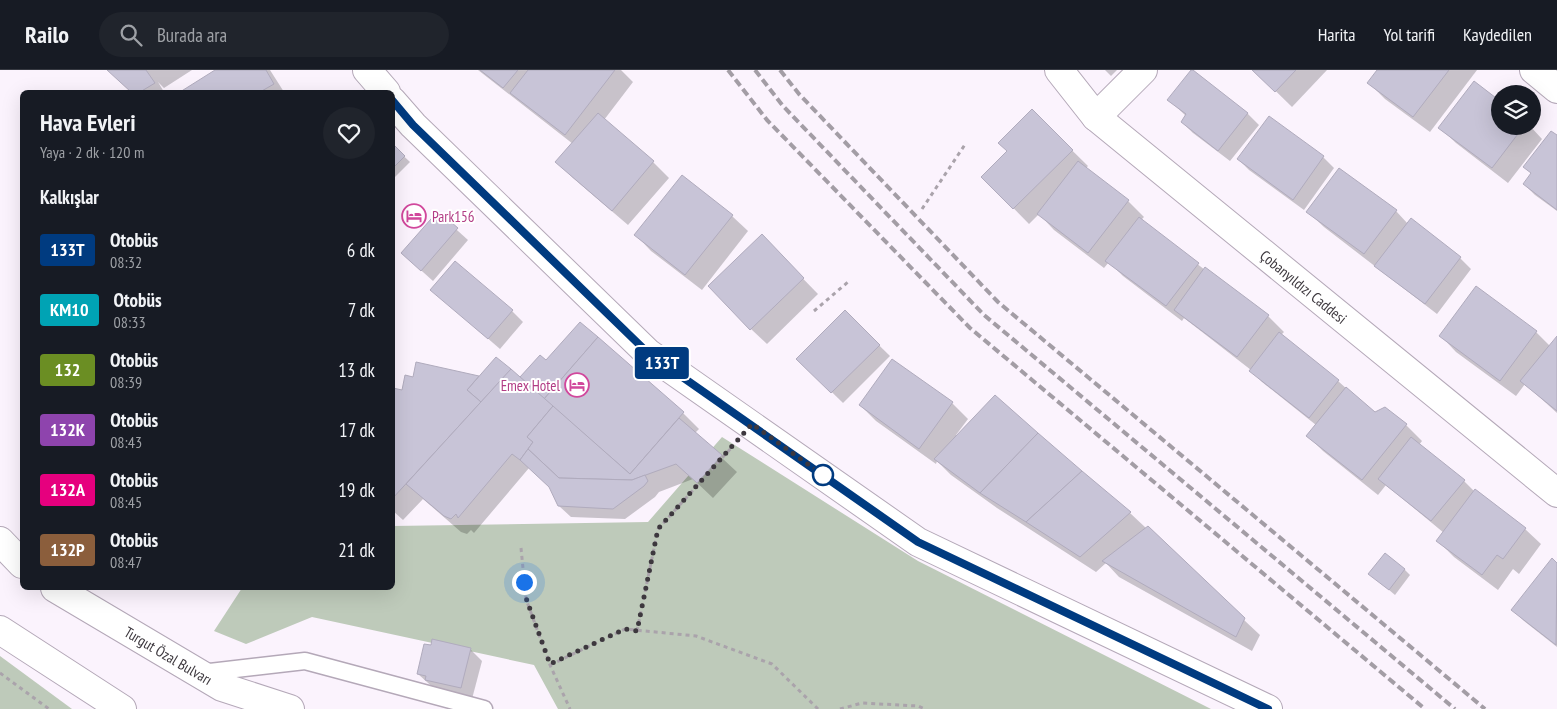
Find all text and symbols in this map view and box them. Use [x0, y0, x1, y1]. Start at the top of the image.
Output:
search box [99, 12, 449, 57]
text: Railo [25, 19, 69, 50]
icon: search [117, 21, 145, 49]
text: Burada ara [157, 23, 227, 47]
text: Harita [1318, 23, 1356, 46]
text: Yol tarifi [1384, 23, 1435, 46]
text: Kaydedilen [1463, 23, 1532, 46]
map controls [1491, 85, 1541, 135]
button: layers [1491, 85, 1541, 135]
text: Hava Evleri [40, 107, 136, 138]
button: heart [323, 107, 375, 159]
text: Yaya · 2 dk · 120 m [40, 142, 144, 162]
text: Kalkışlar [40, 185, 99, 209]
hotel icon: Park156 [401, 203, 427, 229]
place label: Park156 [432, 207, 475, 226]
text: Otobüs [110, 228, 158, 252]
text: 133T [50, 238, 85, 261]
text: 6 dk [347, 238, 375, 262]
street label: Çobanyıldızı Caddesi [1257, 246, 1351, 327]
text: 08:32 [110, 252, 142, 272]
text: Otobüs [114, 288, 162, 312]
text: KM10 [50, 298, 89, 321]
text: 7 dk [348, 298, 375, 322]
text: 08:33 [114, 312, 146, 332]
line badge: 133T [627, 347, 697, 379]
text: Otobüs [110, 348, 158, 372]
text: 133T [645, 351, 679, 374]
text: 132 [55, 358, 80, 381]
text: 13 dk [338, 358, 375, 382]
text: 08:39 [110, 372, 142, 392]
hotel icon: Emex Hotel [564, 372, 590, 398]
place label: Emex Hotel [501, 376, 561, 395]
text: Otobüs [110, 408, 158, 432]
text: 132K [50, 418, 85, 441]
text: 17 dk [339, 418, 375, 442]
text: 08:43 [110, 432, 142, 452]
unlabelled marker [812, 464, 834, 486]
text: Otobüs [110, 468, 158, 492]
text: 132A [50, 478, 85, 501]
text: 19 dk [338, 478, 375, 502]
text: 08:45 [110, 492, 142, 512]
text: Otobüs [110, 528, 158, 552]
text: 132P [50, 538, 85, 561]
text: 21 dk [338, 538, 375, 562]
text: 08:47 [110, 552, 142, 572]
your location [512, 570, 537, 595]
street label: Turgut Özal Bulvarı [121, 622, 216, 689]

